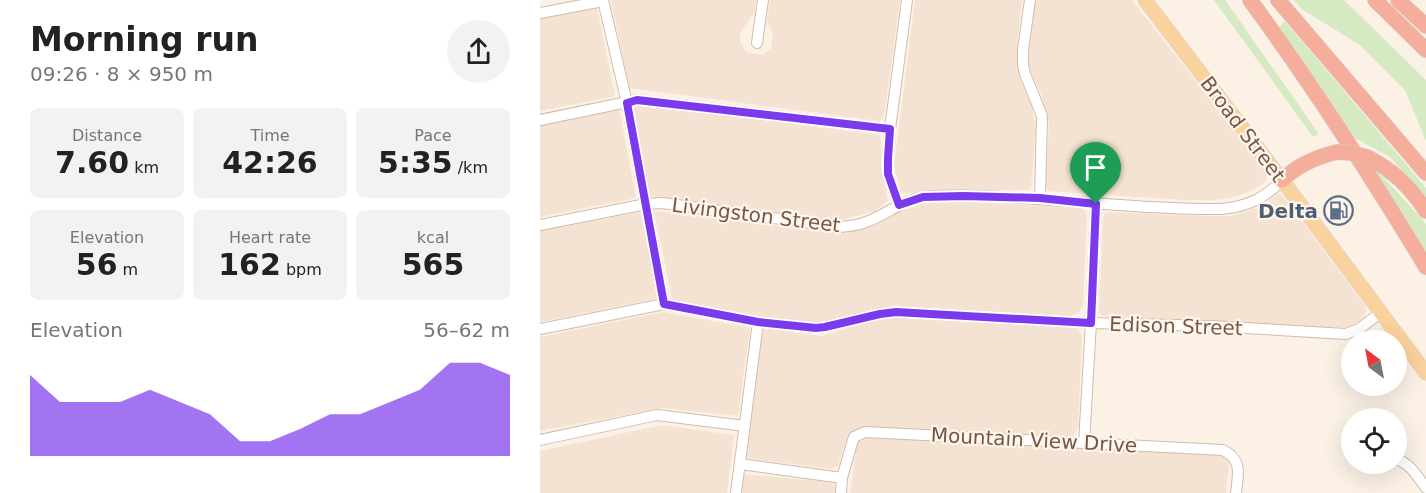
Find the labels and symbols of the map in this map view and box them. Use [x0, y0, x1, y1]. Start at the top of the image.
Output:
street label: Broad Street [1196, 72, 1291, 187]
pin [1070, 142, 1121, 204]
street label: Livingston Street [670, 193, 842, 237]
fuel station icon: Delta [1323, 195, 1355, 227]
place label: Delta [1258, 199, 1318, 223]
street label: Edison Street [1109, 312, 1243, 340]
north arrow [1341, 330, 1407, 396]
street label: Mountain View Drive [930, 423, 1138, 457]

